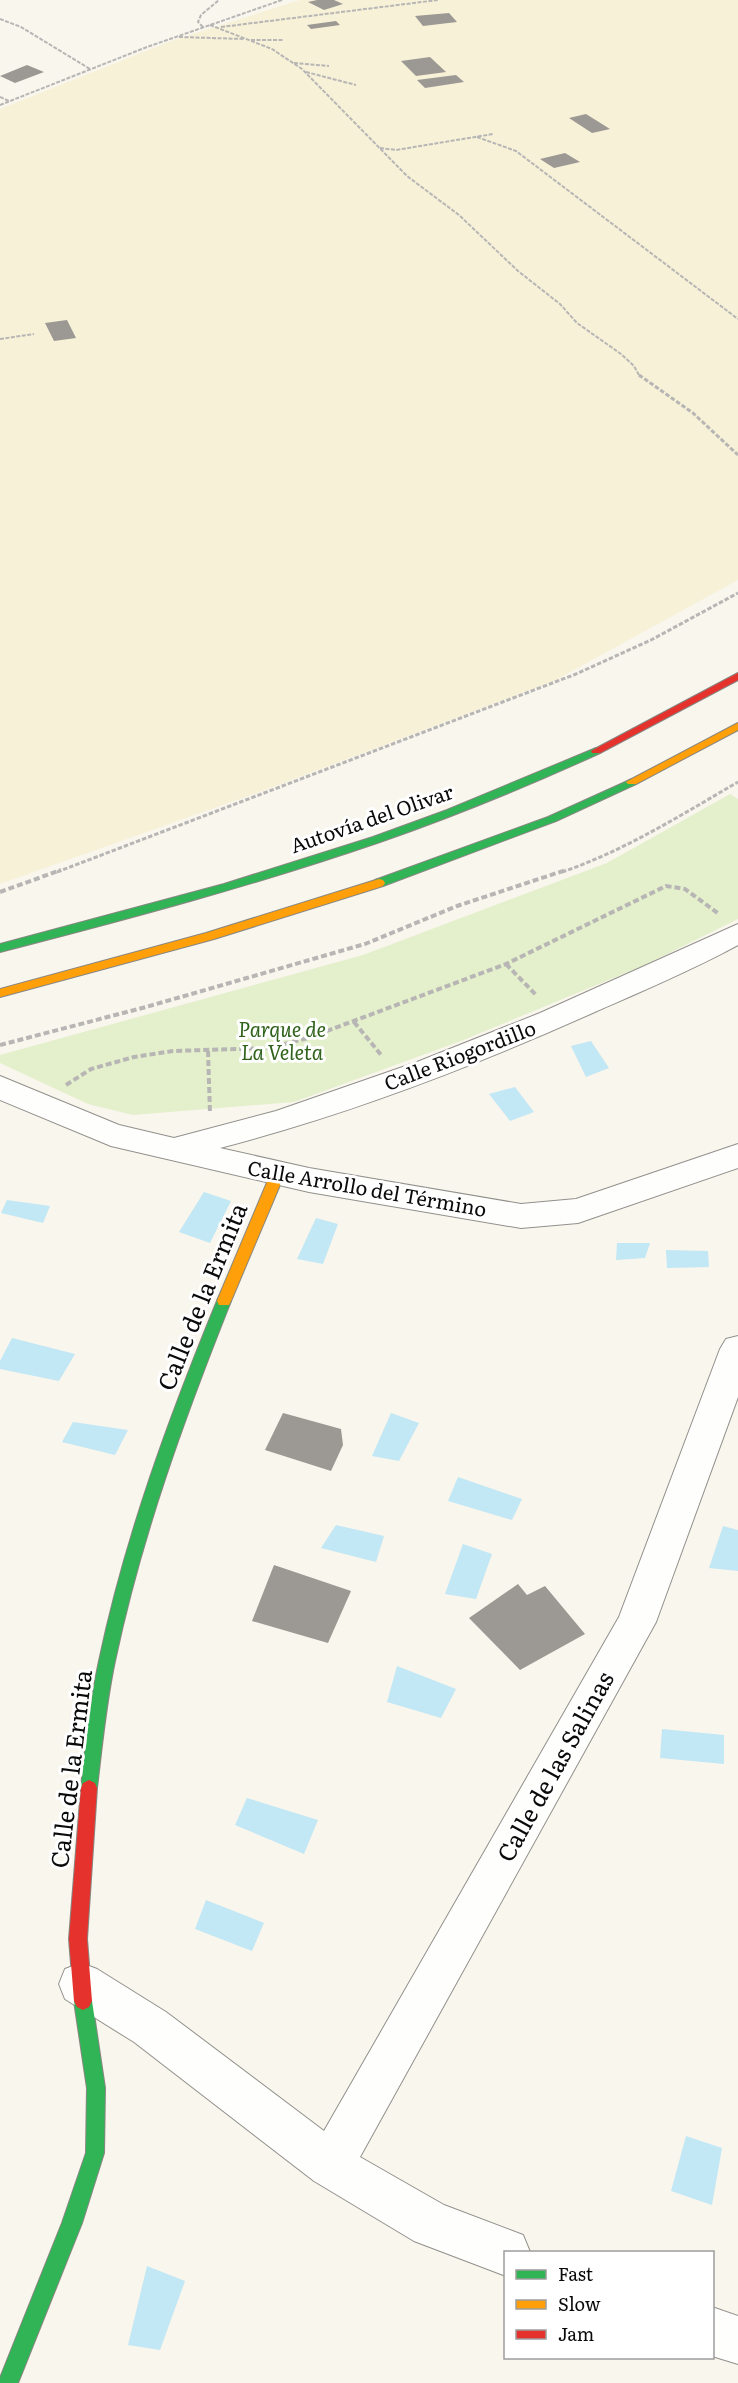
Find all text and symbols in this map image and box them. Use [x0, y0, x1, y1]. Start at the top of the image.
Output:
street label: Autovía del Olivar [286, 775, 458, 859]
street label: Calle Riogordillo [379, 1011, 540, 1097]
park label: Parque de La Veleta [238, 1013, 326, 1066]
street label: Calle Arrollo del Término [245, 1151, 489, 1223]
street label: Calle de la Ermita [147, 1197, 254, 1395]
street label: Calle de las Salinas [487, 1664, 621, 1867]
street label: Calle de la Ermita [40, 1667, 99, 1870]
legend [504, 2251, 714, 2359]
text: Fast [558, 2260, 594, 2287]
text: Slow [558, 2290, 601, 2317]
text: Jam [558, 2320, 594, 2347]

